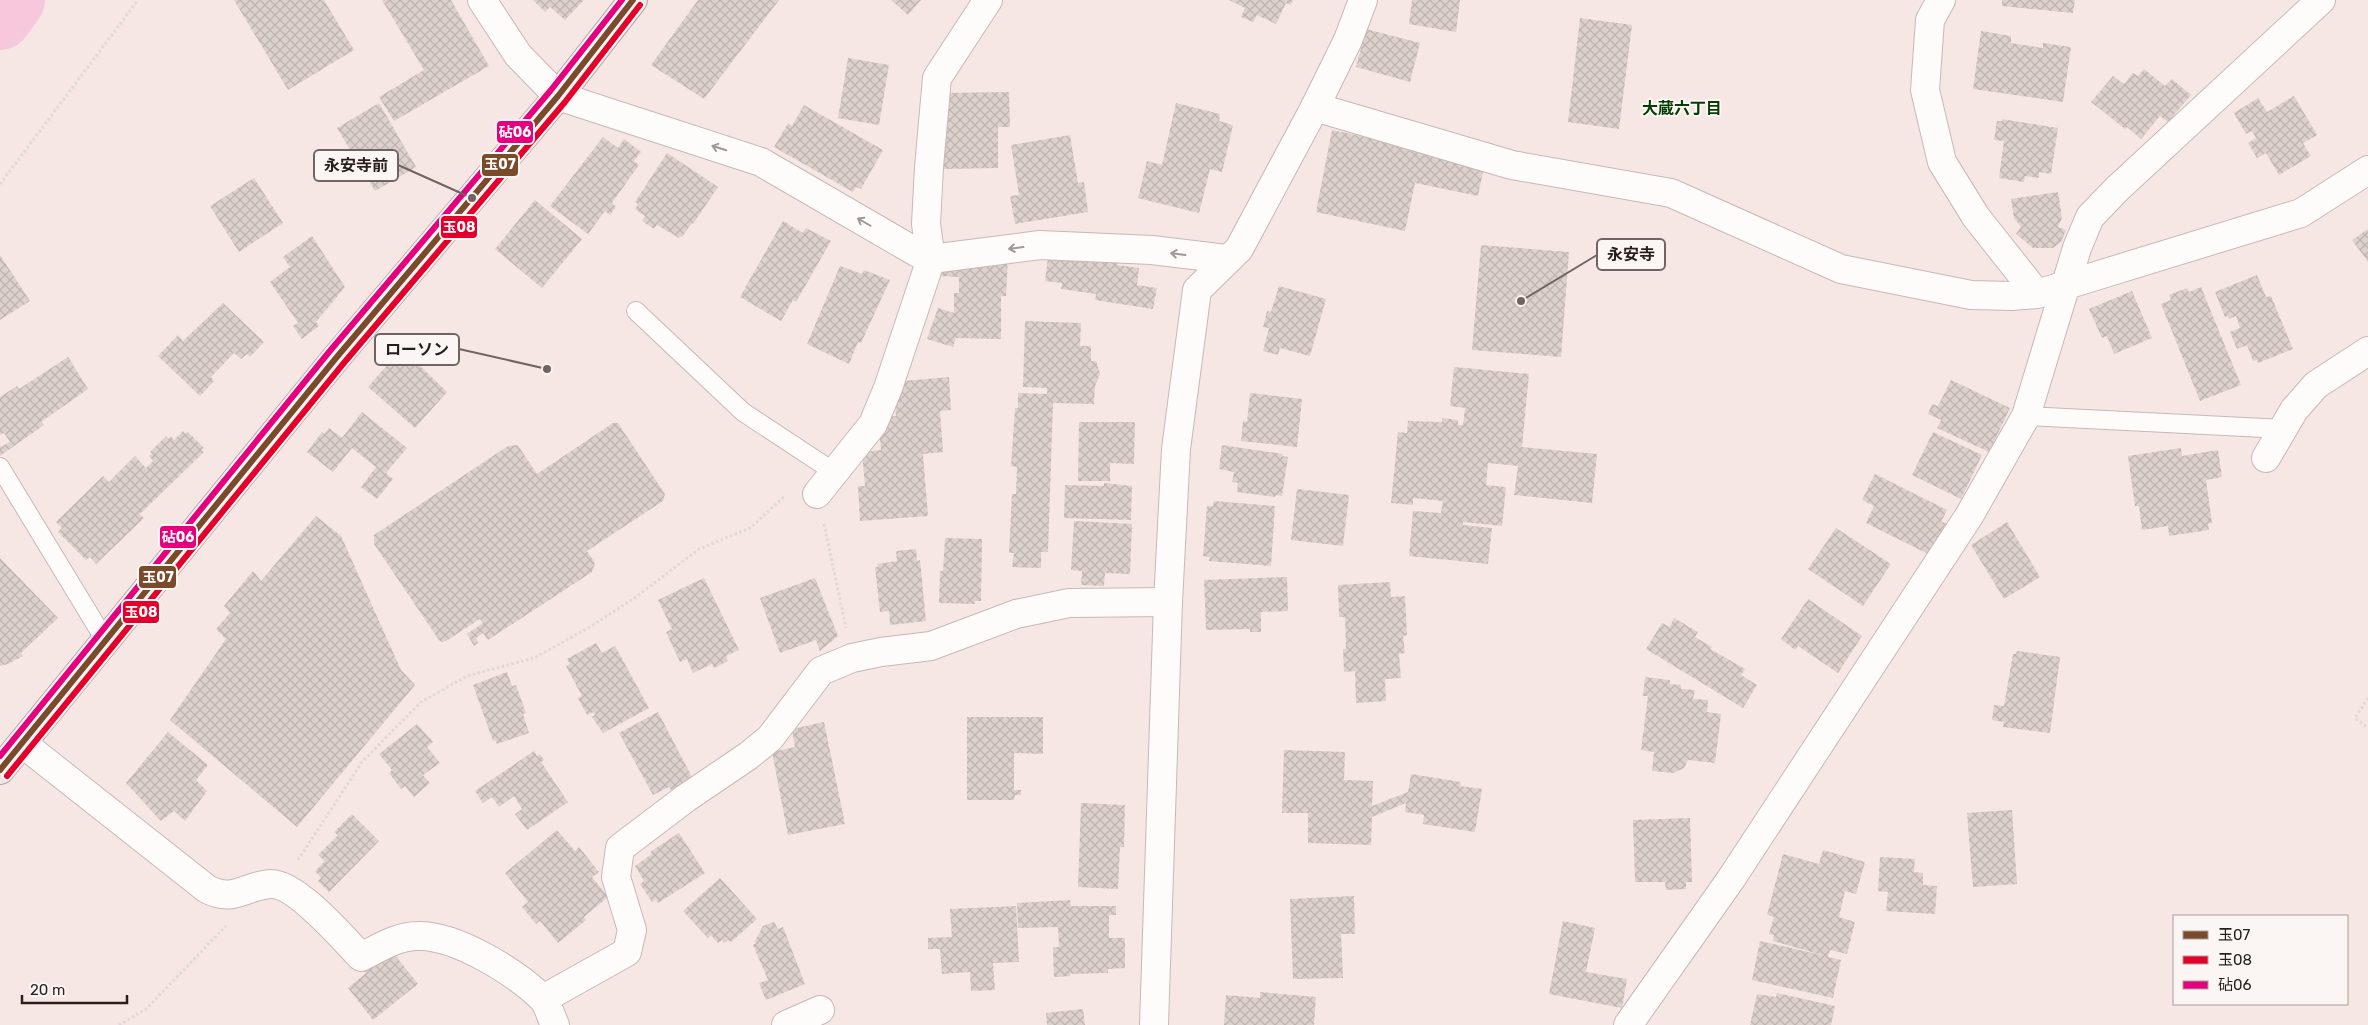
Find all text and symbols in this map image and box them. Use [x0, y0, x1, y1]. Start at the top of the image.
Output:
district label: 大蔵六丁目 [1642, 99, 1722, 118]
line badge: 砧06 [496, 120, 534, 144]
text: 砧06 [499, 124, 531, 141]
one-way arrow [712, 143, 728, 153]
callout: 永安寺前 [314, 150, 398, 181]
line badge: 玉07 [481, 153, 519, 177]
text: 永安寺前 [324, 156, 388, 175]
text: 玉07 [484, 156, 516, 173]
line badge: 玉08 [440, 215, 478, 239]
one-way arrow [857, 216, 871, 226]
text: 玉08 [443, 219, 476, 236]
callout: 永安寺 [1597, 239, 1665, 270]
one-way arrow [1008, 243, 1024, 253]
text: 永安寺 [1607, 245, 1655, 264]
one-way arrow [1170, 249, 1186, 259]
callout: ローソン [375, 334, 459, 365]
text: ローソン [385, 340, 449, 359]
line badge: 砧06 [159, 525, 197, 549]
text: 砧06 [162, 529, 194, 546]
line badge: 玉07 [138, 565, 177, 589]
text: 玉07 [142, 569, 174, 586]
line badge: 玉08 [122, 600, 160, 624]
text: 玉08 [125, 604, 158, 621]
legend [2173, 915, 2348, 1005]
text: 玉07 [2218, 926, 2251, 944]
text: 玉08 [2218, 951, 2252, 969]
scale bar [22, 972, 128, 1004]
text: 砧06 [2218, 976, 2252, 994]
text: 20 m [30, 981, 65, 999]

